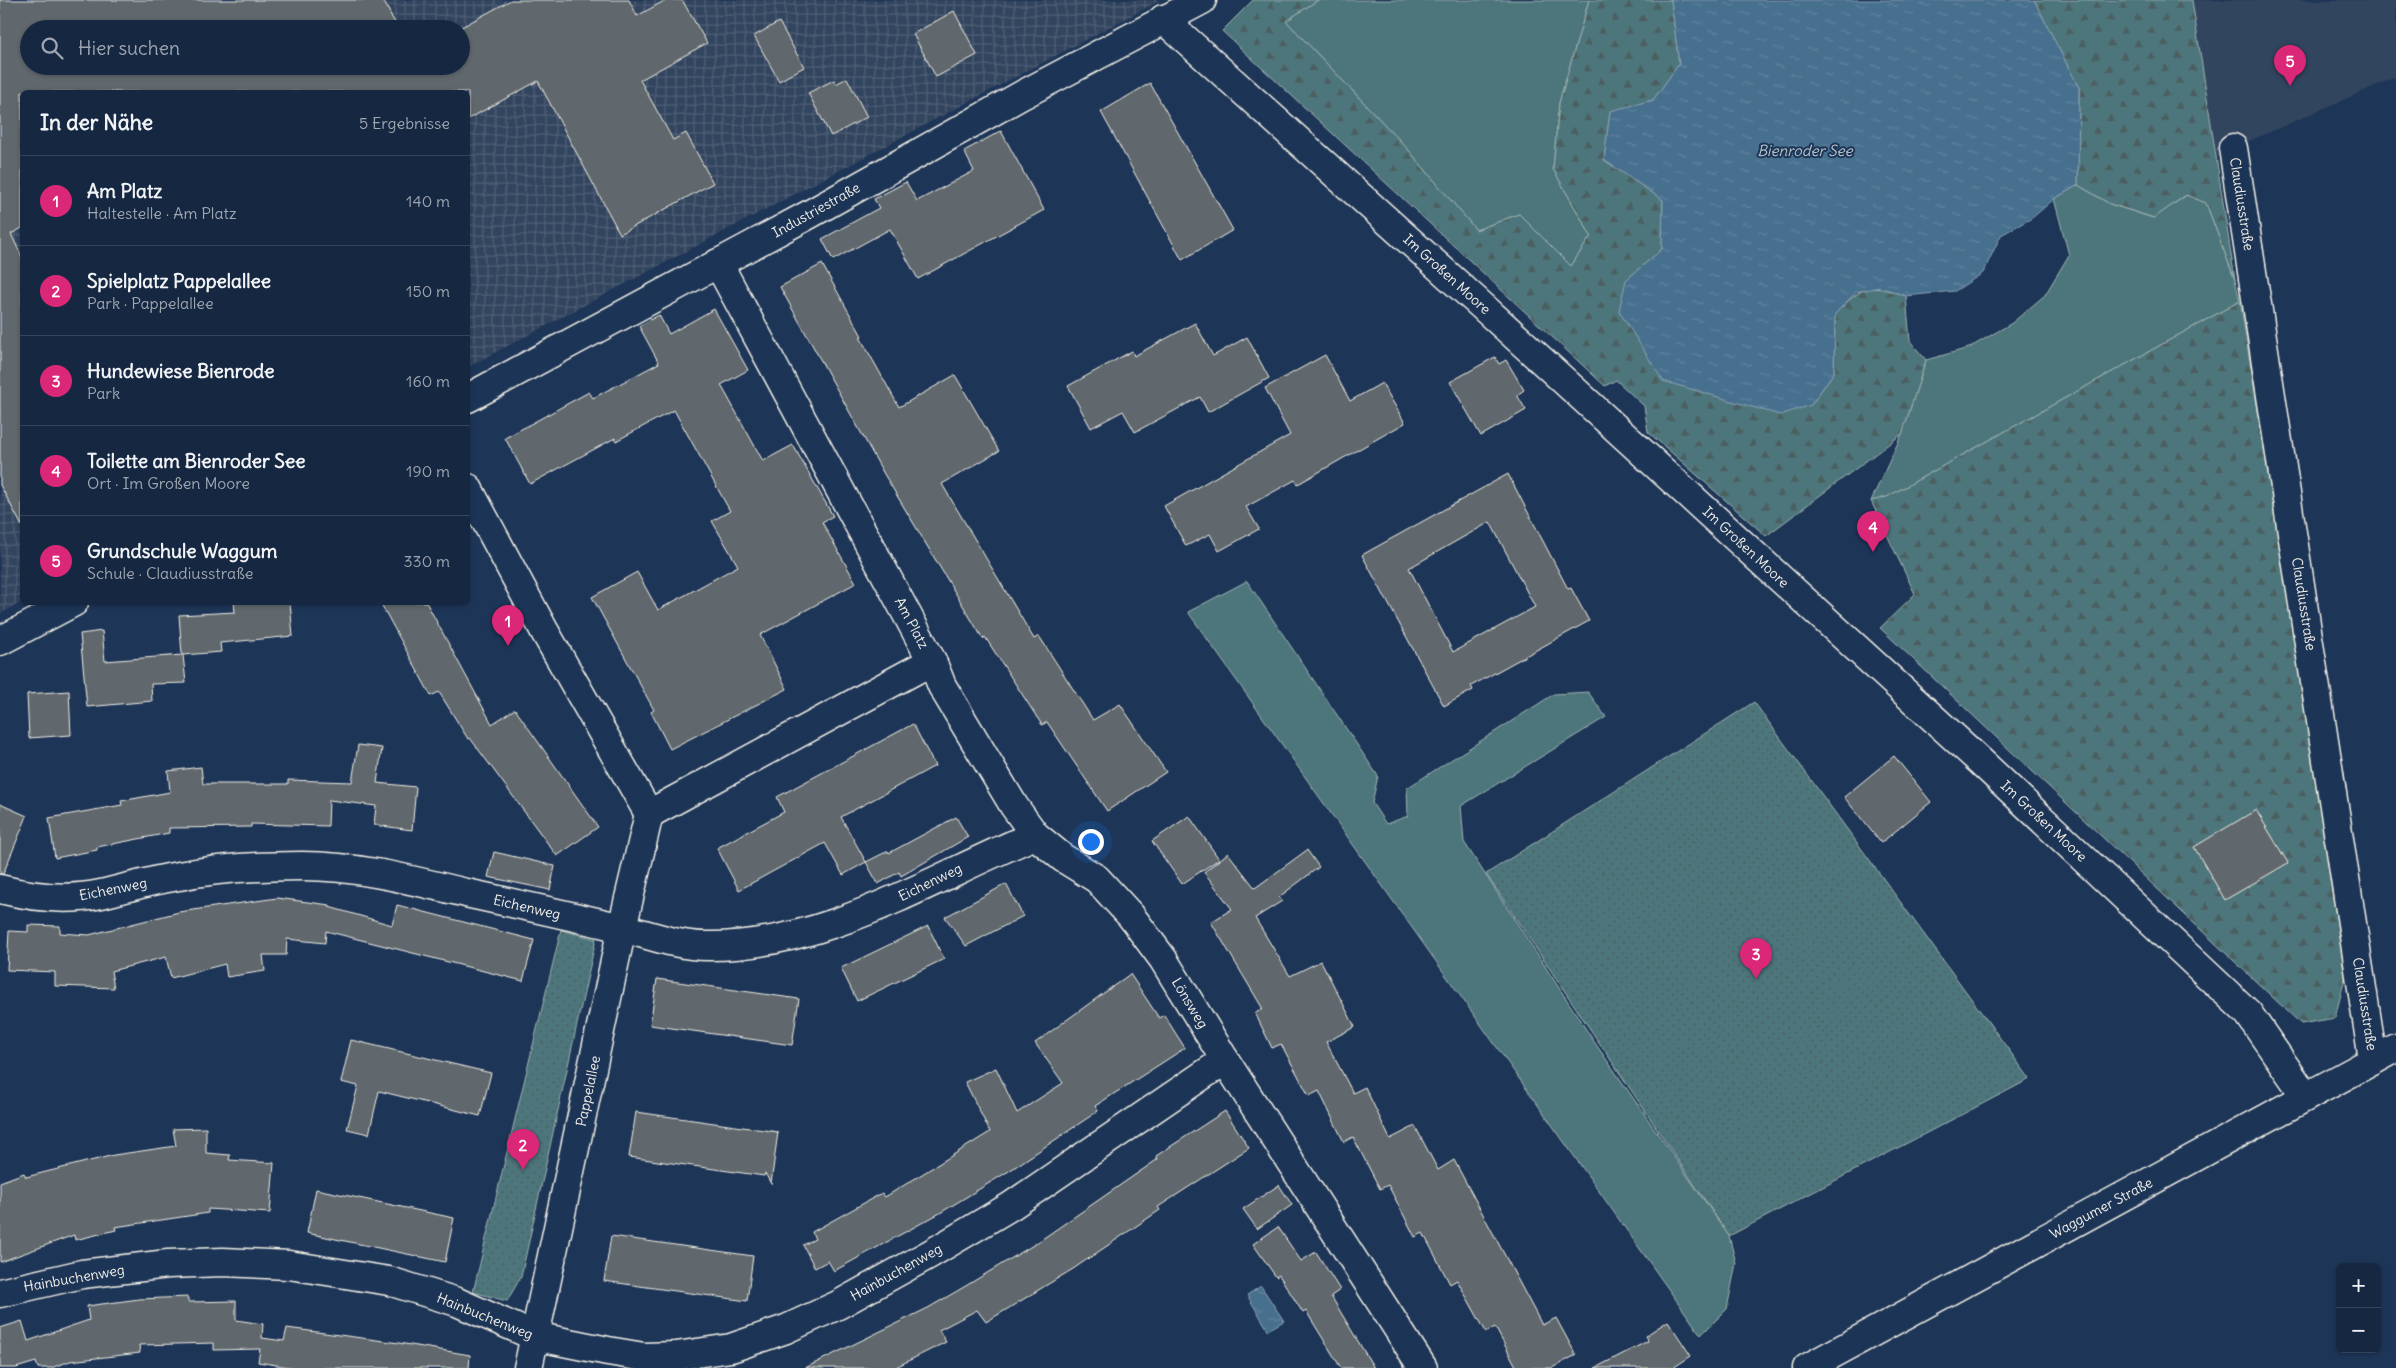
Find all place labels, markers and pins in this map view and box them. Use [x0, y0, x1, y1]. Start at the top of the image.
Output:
pin: 5 [2274, 45, 2306, 86]
pin: 4 [1857, 511, 1889, 552]
pin: 1 [492, 605, 524, 646]
pin: 3 [1740, 938, 1772, 979]
pin: 2 [507, 1129, 539, 1170]

